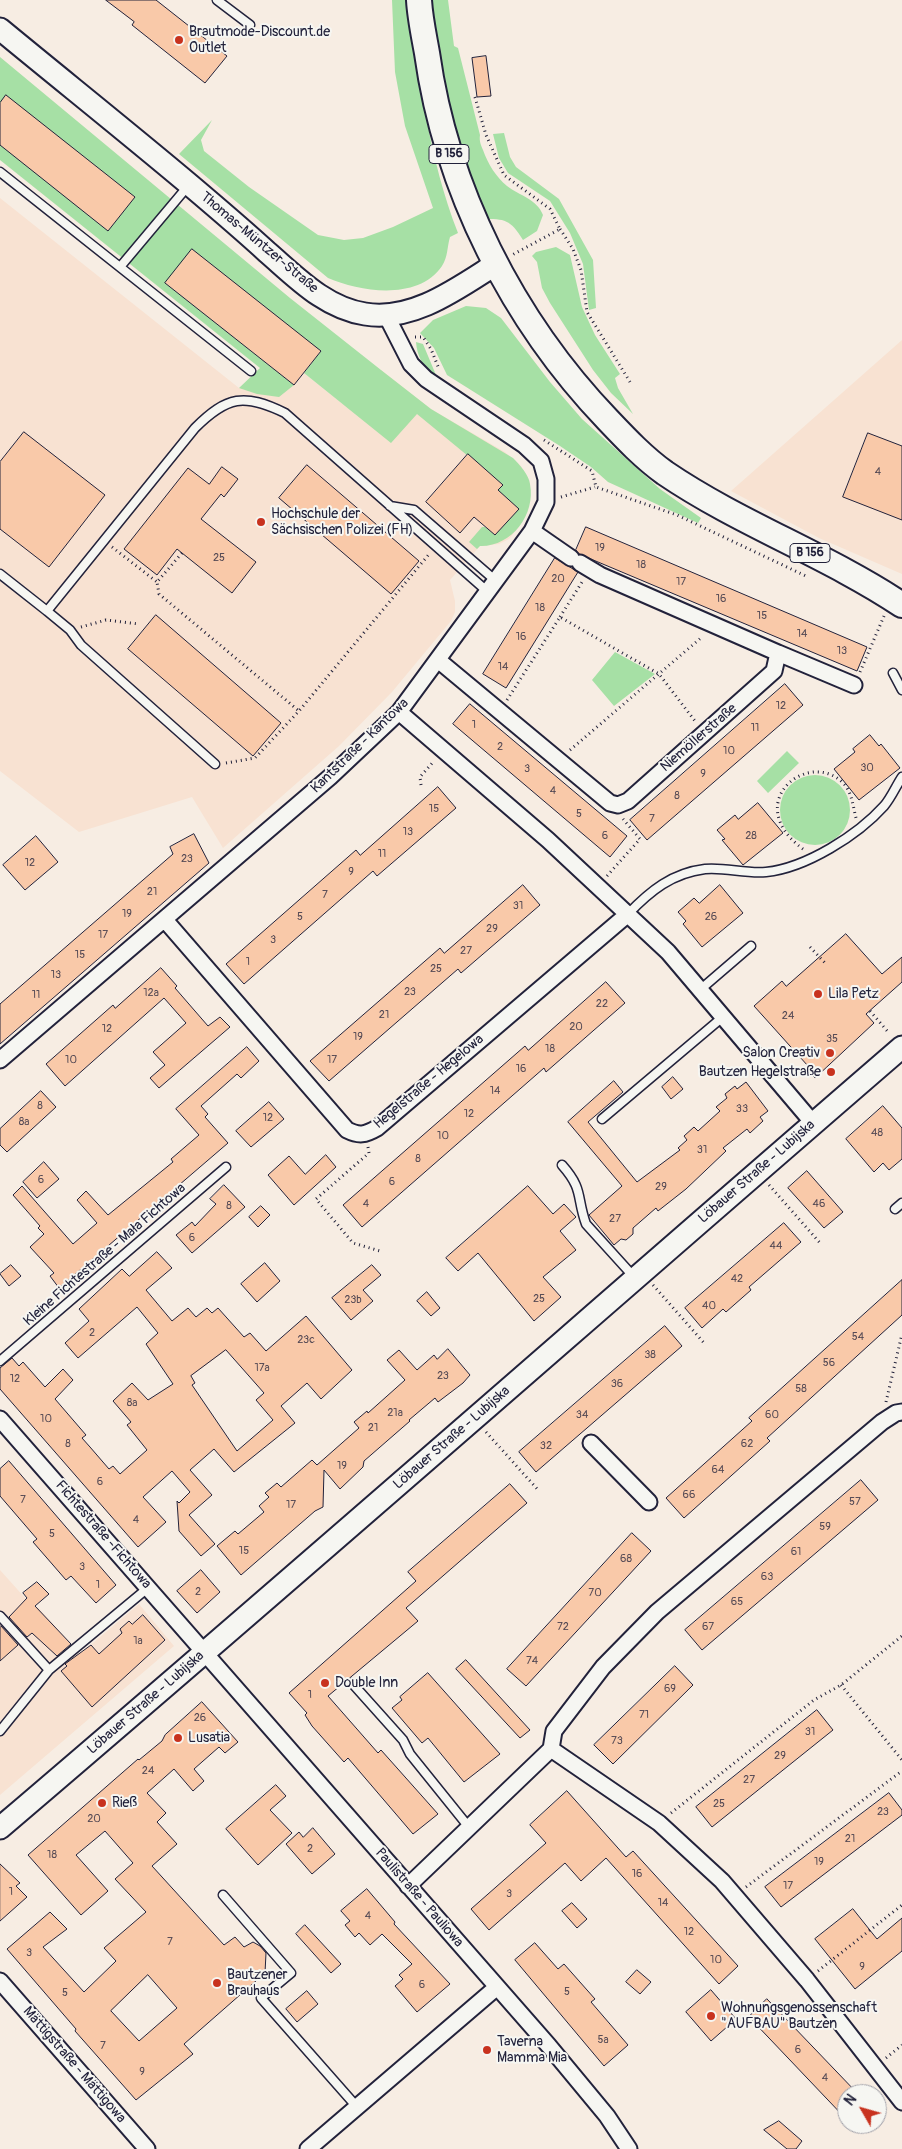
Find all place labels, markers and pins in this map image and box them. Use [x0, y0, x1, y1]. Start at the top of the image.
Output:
place label: Brautmode-Discount.de Outlet [189, 24, 330, 56]
marker: Brautmode-Discount.de Outlet [173, 34, 185, 46]
place label: Hochschule der Sächsischen Polizei (FH) [271, 506, 413, 538]
marker: Hochschule der Sächsischen Polizei (FH) [255, 516, 267, 528]
place label: Lila Petz [828, 986, 879, 1002]
marker: Lila Petz [812, 988, 824, 1000]
place label: Salon Creativ [742, 1045, 820, 1061]
marker: Salon Creativ [824, 1047, 836, 1059]
place label: Bautzen Hegelstraße [699, 1064, 821, 1080]
marker: Bautzen Hegelstraße [825, 1066, 837, 1078]
place label: Double Inn [335, 1675, 398, 1691]
marker: Double Inn [319, 1677, 331, 1689]
place label: Lusatia [188, 1730, 230, 1746]
marker: Lusatia [172, 1732, 184, 1744]
place label: Rieß [112, 1795, 137, 1811]
marker: Rieß [96, 1797, 108, 1809]
place label: Bautzener Brauhaus [227, 1967, 288, 2000]
marker: Bautzener Brauhaus [211, 1977, 223, 1989]
place label: Wohnungsgenossenschaft "AUFBAU" Bautzen [721, 2000, 877, 2032]
marker: Wohnungsgenossenschaft "AUFBAU" Bautzen [705, 2010, 717, 2022]
place label: Taverna Mamma Mia [497, 2034, 567, 2066]
marker: Taverna Mamma Mia [481, 2044, 493, 2056]

